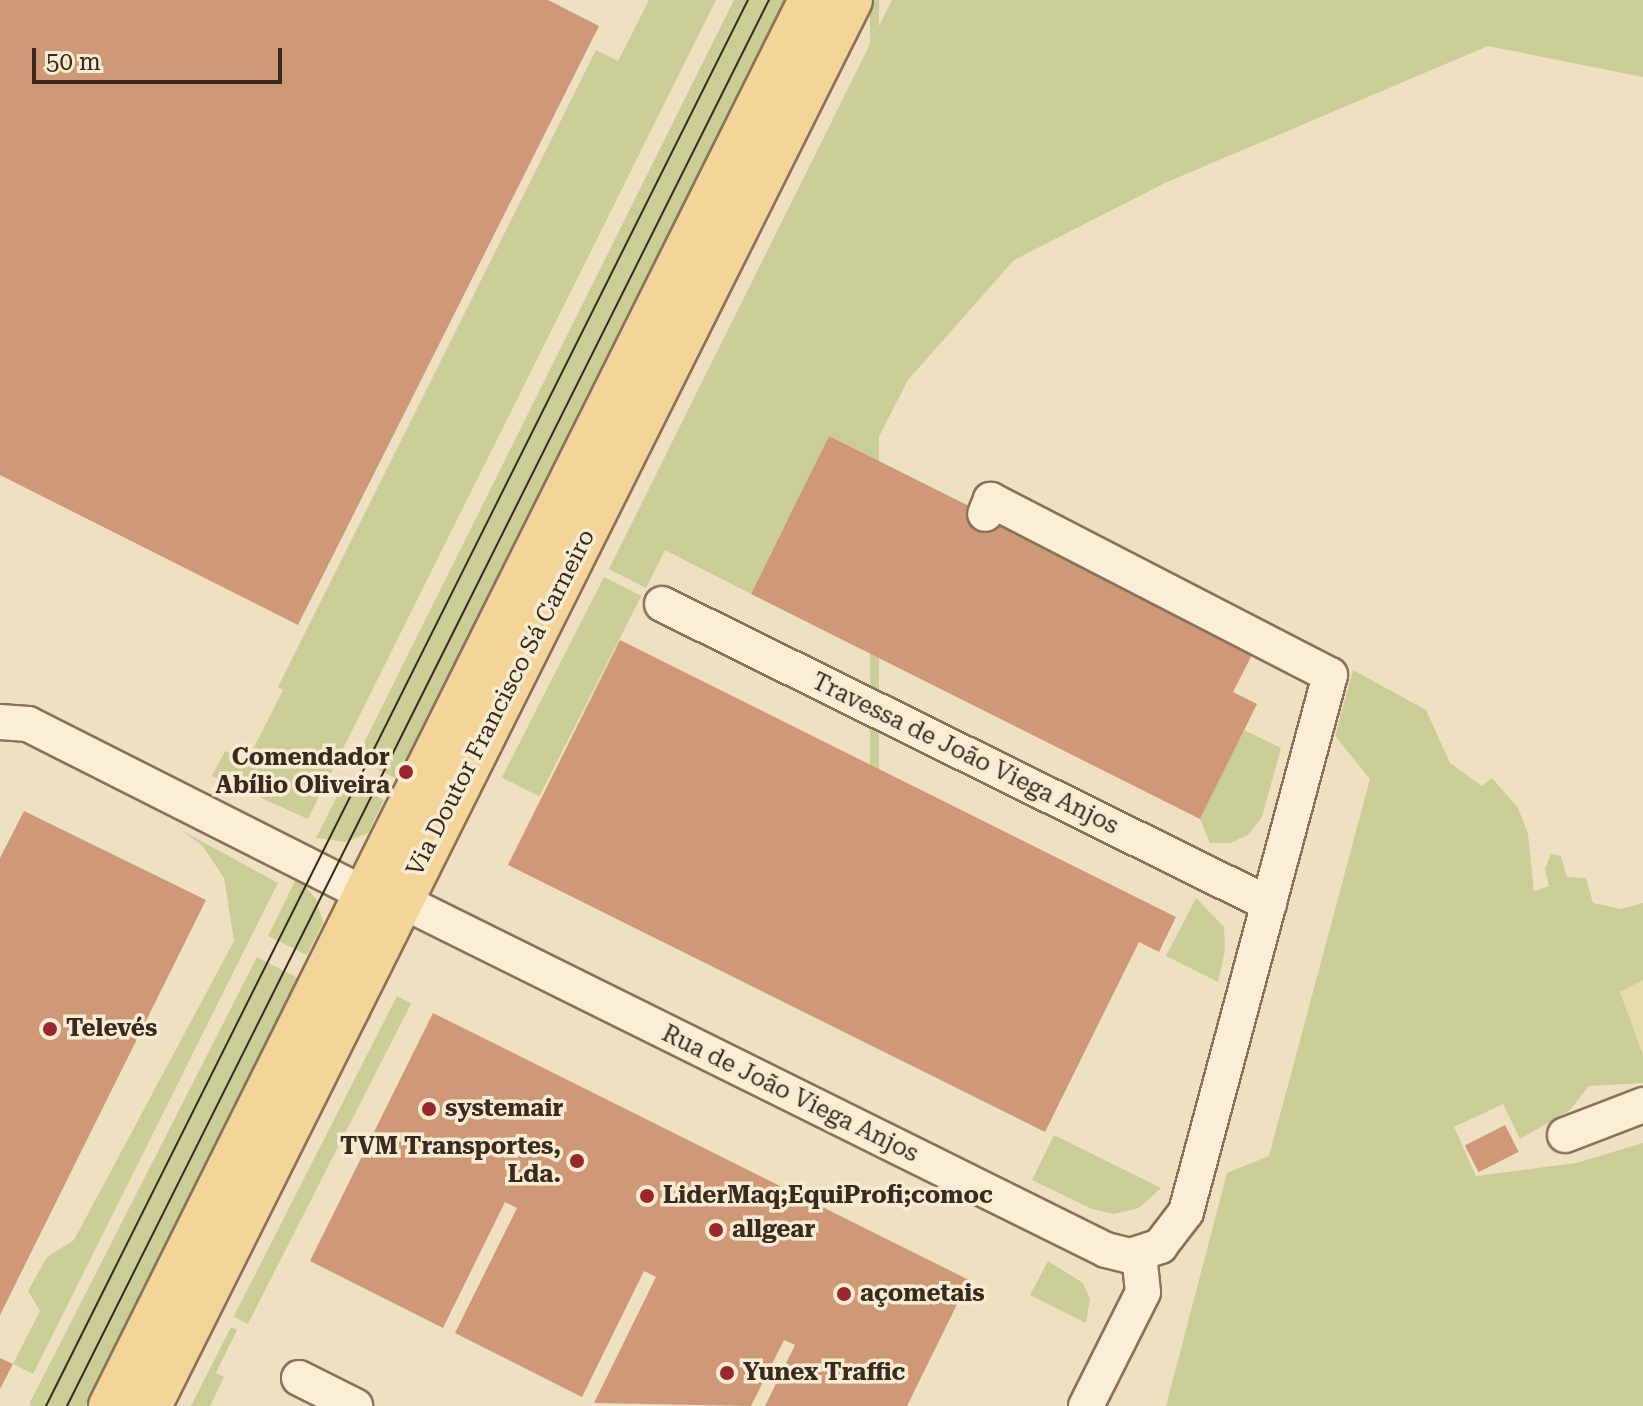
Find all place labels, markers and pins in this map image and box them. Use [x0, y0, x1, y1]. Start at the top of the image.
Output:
place label: Comendador Abílio Oliveira [215, 744, 390, 800]
marker: Comendador Abílio Oliveira [397, 763, 415, 781]
place label: Televés [66, 1015, 157, 1043]
marker: Televés [41, 1020, 59, 1038]
place label: systemair [445, 1095, 563, 1123]
marker: systemair [420, 1100, 438, 1118]
place label: TVM Transportes, Lda. [340, 1133, 561, 1189]
marker: TVM Transportes, Lda. [568, 1152, 586, 1170]
place label: LiderMaq;EquiProfi;comoc [663, 1182, 993, 1210]
marker: LiderMaq;EquiProfi;comoc [638, 1187, 656, 1205]
place label: allgear [732, 1216, 815, 1244]
marker: allgear [707, 1221, 725, 1239]
place label: açometais [860, 1280, 985, 1308]
marker: açometais [835, 1285, 853, 1303]
place label: Yunex Traffic [743, 1359, 905, 1387]
marker: Yunex Traffic [718, 1364, 736, 1382]

